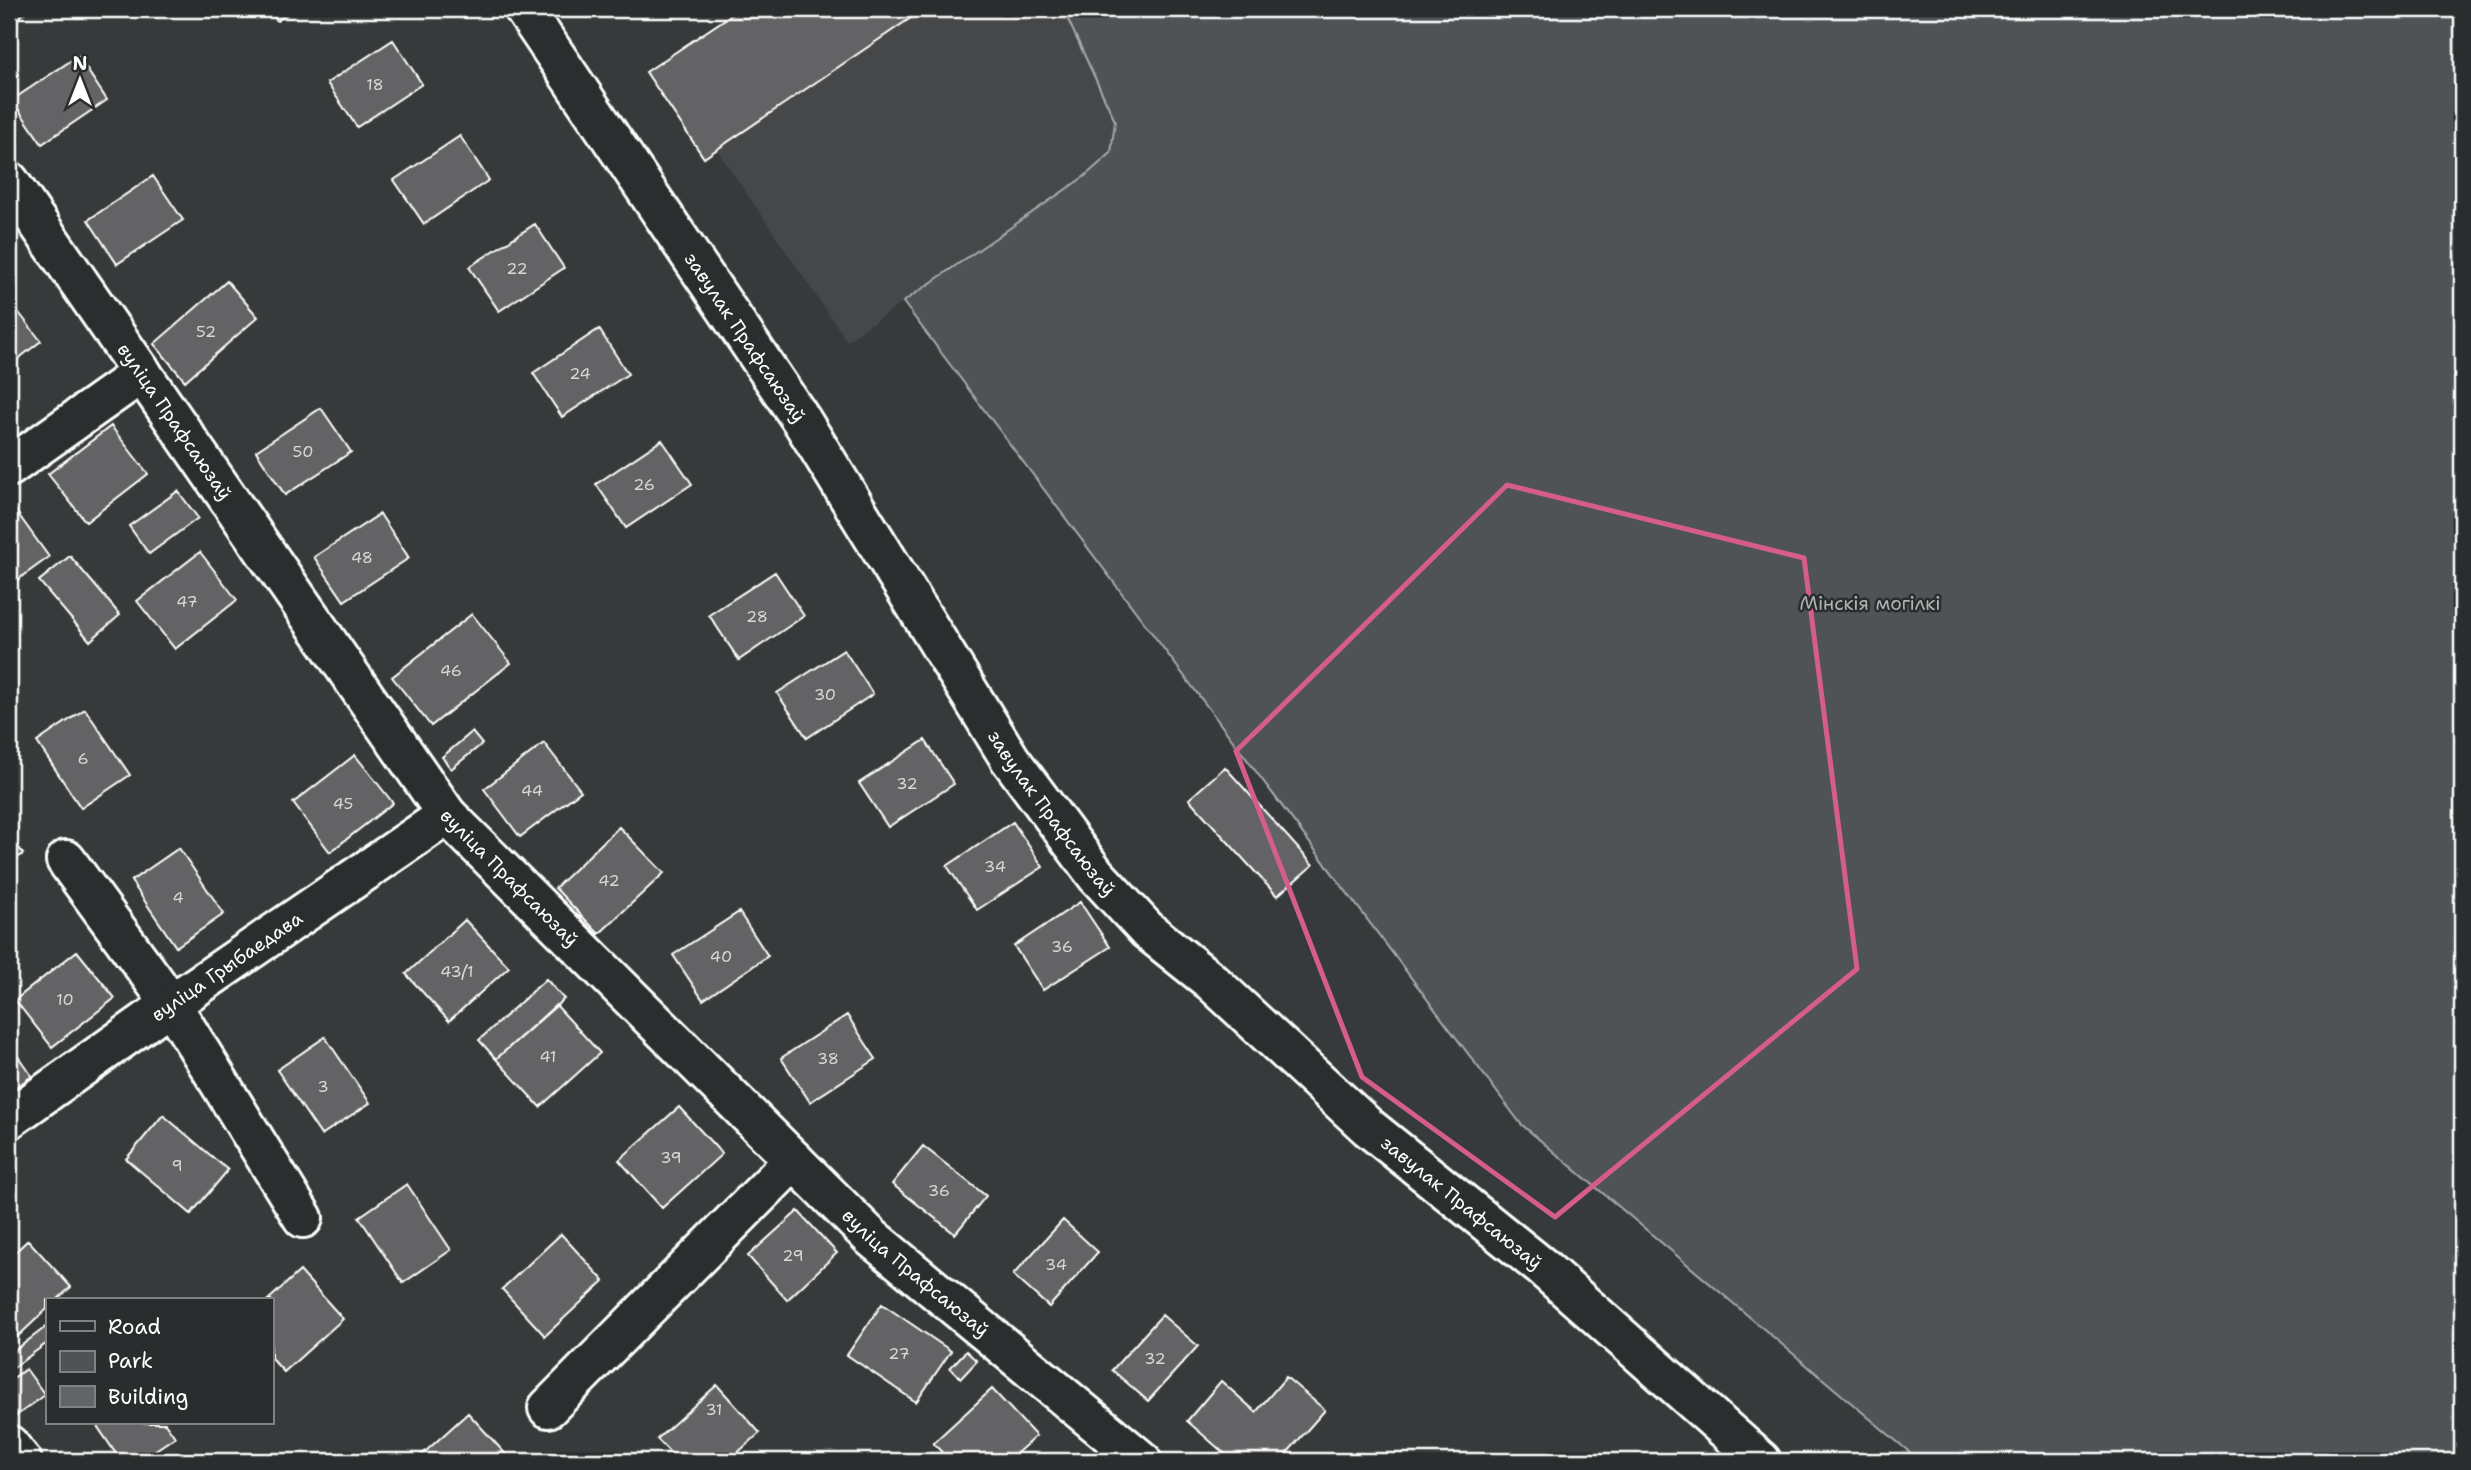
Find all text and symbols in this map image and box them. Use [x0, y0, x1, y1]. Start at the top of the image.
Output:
north arrow [46, 46, 116, 116]
text: N [72, 51, 88, 76]
house number: 18 [366, 74, 384, 95]
street label: завулак Прафсаюзаў [679, 247, 812, 427]
house number: 22 [506, 258, 528, 279]
house number: 52 [196, 321, 216, 342]
street label: вуліца Прафсаюзаў [112, 338, 238, 505]
house number: 24 [569, 363, 591, 384]
house number: 50 [293, 441, 313, 462]
house number: 26 [633, 474, 655, 495]
house number: 48 [351, 547, 373, 568]
house number: 47 [176, 591, 198, 612]
park label: Мінскія могілкі [1799, 591, 1941, 616]
house number: 28 [746, 606, 768, 627]
house number: 46 [440, 660, 462, 681]
house number: 30 [814, 684, 836, 705]
street label: завулак Прафсаюзаў [983, 725, 1121, 901]
house number: 6 [77, 748, 89, 769]
house number: 32 [896, 773, 918, 794]
house number: 44 [521, 780, 543, 801]
house number: 45 [333, 793, 353, 814]
street label: вуліца Прафсаюзаў [435, 803, 584, 952]
house number: 34 [984, 856, 1006, 877]
house number: 42 [598, 870, 620, 891]
house number: 4 [172, 887, 184, 908]
street label: вуліца Грыбаедава [146, 905, 307, 1027]
house number: 36 [1051, 936, 1073, 957]
house number: 40 [710, 946, 732, 967]
house number: 43/1 [440, 961, 474, 982]
house number: 10 [56, 989, 74, 1010]
house number: 41 [539, 1046, 557, 1067]
house number: 38 [817, 1048, 839, 1069]
house number: 3 [317, 1076, 329, 1097]
street label: завулак Прафсаюзаў [1376, 1130, 1548, 1275]
house number: 39 [660, 1147, 682, 1168]
house number: 9 [171, 1155, 183, 1176]
house number: 36 [928, 1180, 950, 1201]
street label: вуліца Прафсаюзаў [837, 1203, 995, 1342]
house number: 29 [782, 1245, 804, 1266]
house number: 34 [1045, 1254, 1067, 1275]
legend [46, 1298, 273, 1424]
text: Road [108, 1313, 161, 1341]
house number: 27 [888, 1343, 910, 1364]
text: Park [108, 1347, 153, 1375]
house number: 32 [1144, 1348, 1166, 1369]
text: Building [108, 1383, 188, 1411]
house number: 31 [705, 1399, 723, 1420]

